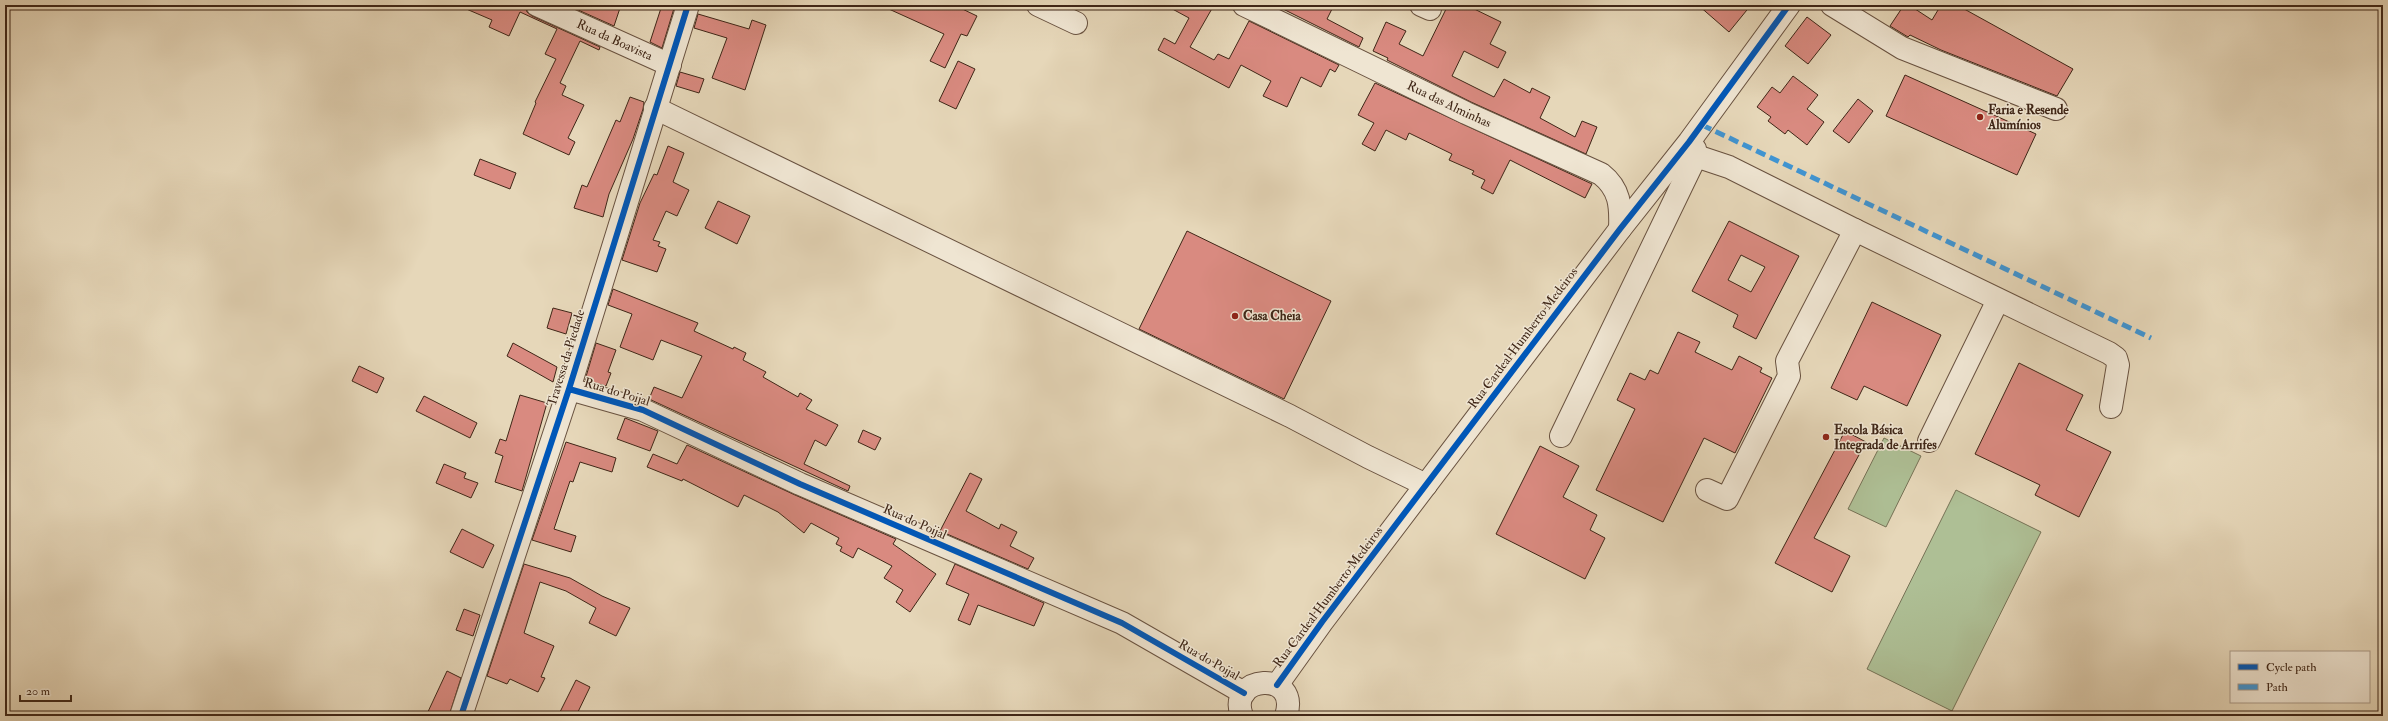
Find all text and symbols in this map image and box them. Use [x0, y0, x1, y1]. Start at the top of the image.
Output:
street label: Rua da Boavista [574, 16, 656, 64]
street label: Rua das Alminhas [1404, 78, 1494, 132]
place label: Faria e Resende Alumínios [1987, 102, 2069, 133]
marker: Faria e Resende Alumínios [1975, 112, 1985, 122]
street label: Rua Cardeal Humberto Medeiros [1465, 264, 1582, 412]
street label: Travessa da Piedade [544, 307, 589, 408]
place label: Casa Cheia [1243, 308, 1302, 324]
marker: Casa Cheia [1230, 311, 1240, 321]
street label: Rua do Poijal [582, 374, 652, 410]
place label: Escola Básica Integrada de Arrifes [1834, 422, 1937, 454]
marker: Escola Básica Integrada de Arrifes [1821, 432, 1831, 442]
street label: Rua do Poijal [881, 501, 950, 543]
street label: Rua Cardeal Humberto Medeiros [1270, 523, 1387, 671]
street label: Rua do Poijal [1176, 636, 1243, 684]
legend [2230, 651, 2370, 703]
text: Cycle path [2266, 660, 2317, 675]
scale bar [20, 677, 71, 703]
text: Path [2266, 680, 2289, 695]
text: 20 m [26, 684, 51, 699]

